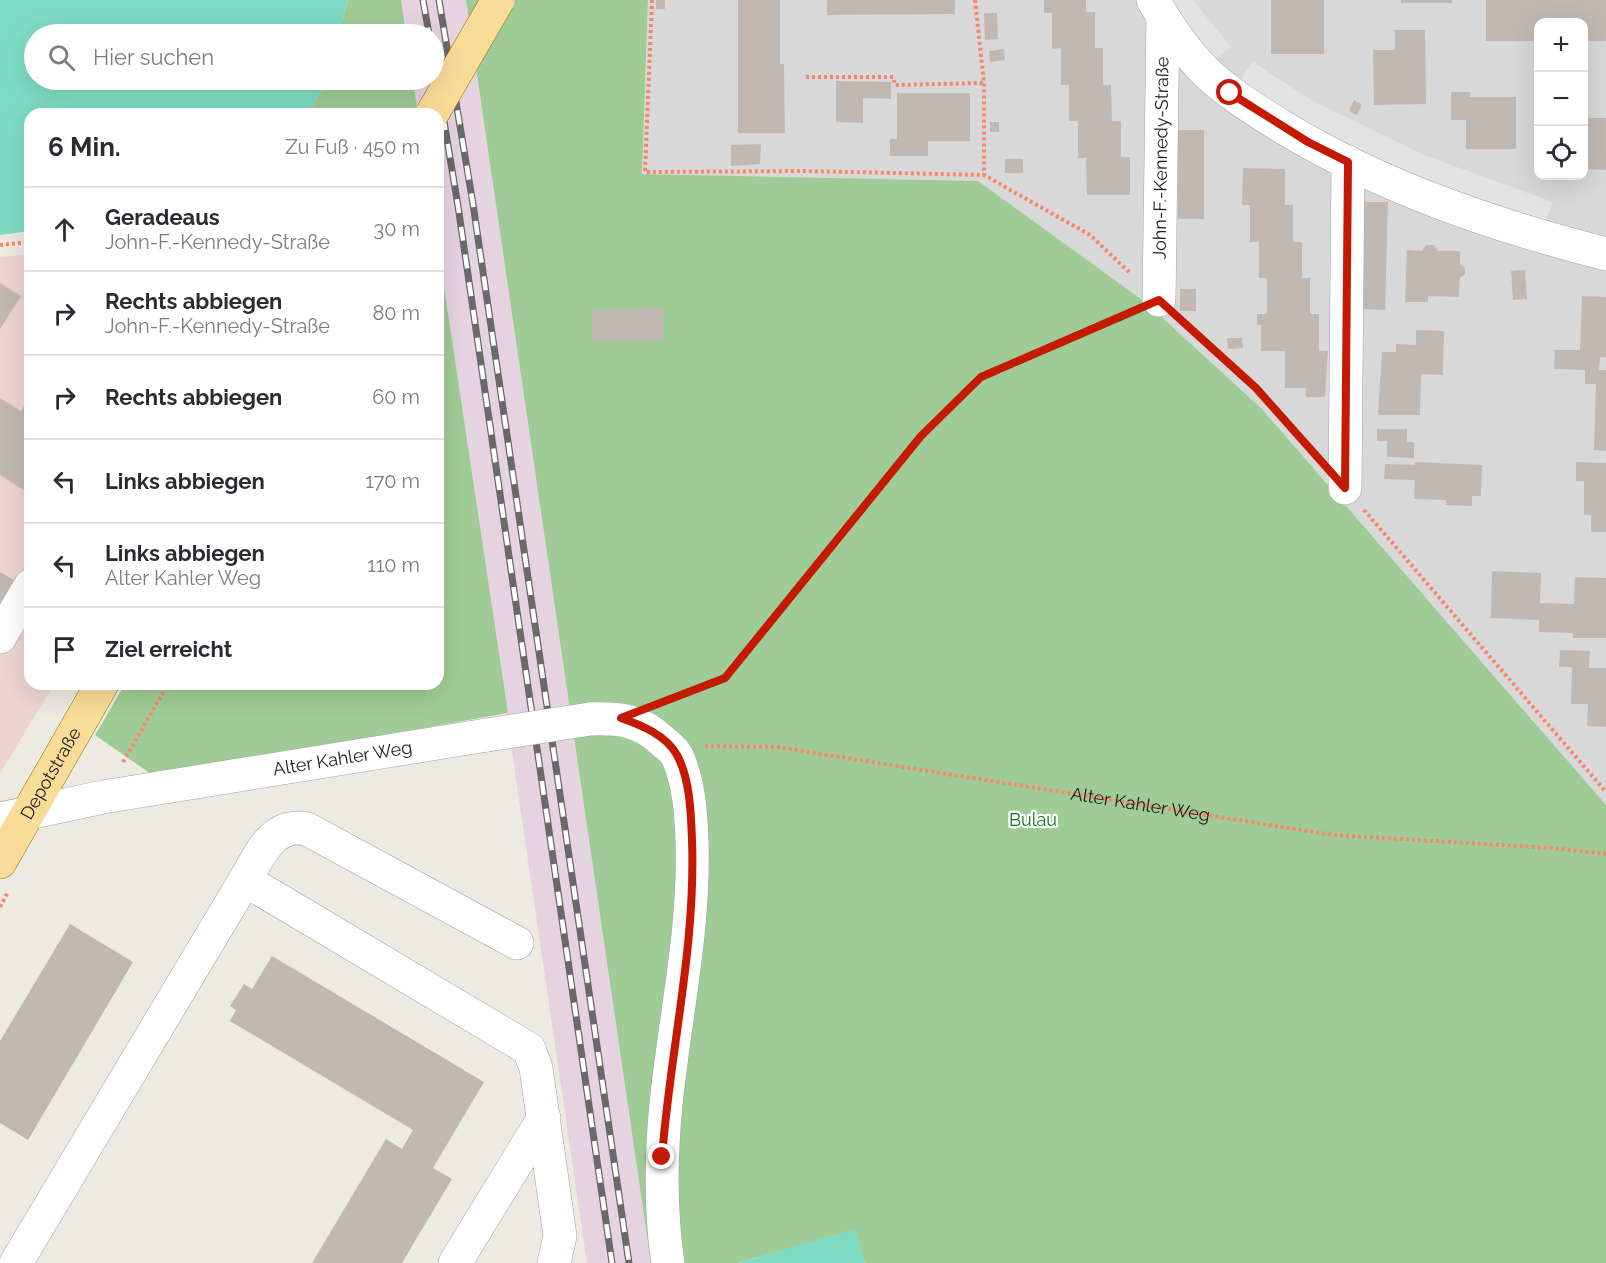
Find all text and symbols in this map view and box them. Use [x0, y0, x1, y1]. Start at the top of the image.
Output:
map controls [1534, 18, 1588, 180]
button: + [1534, 18, 1588, 72]
search box [24, 24, 444, 90]
icon: search [45, 41, 78, 74]
text: Hier suchen [93, 44, 214, 70]
street label: John-F.-Kennedy-Straße [1149, 56, 1172, 260]
button: − [1534, 72, 1588, 126]
route start [1216, 79, 1242, 105]
button: locate [1534, 126, 1588, 180]
text: 6 Min. [48, 132, 121, 162]
text: Zu Fuß · 450 m [285, 135, 420, 159]
text: Geradeaus [105, 204, 220, 230]
icon: ahead [48, 213, 81, 246]
text: 30 m [374, 217, 420, 241]
text: John-F.-Kennedy-Straße [105, 230, 330, 254]
text: Rechts abbiegen [105, 288, 282, 314]
icon: right [48, 297, 81, 330]
text: 80 m [372, 301, 420, 325]
text: John-F.-Kennedy-Straße [105, 314, 330, 338]
icon: right [48, 381, 81, 414]
text: Rechts abbiegen [105, 384, 282, 410]
text: 60 m [372, 385, 420, 409]
icon: left [48, 465, 81, 498]
text: Links abbiegen [105, 468, 265, 494]
text: 170 m [365, 469, 420, 493]
text: Links abbiegen [105, 540, 265, 566]
icon: left [48, 549, 81, 582]
text: 110 m [367, 553, 420, 577]
text: Alter Kahler Weg [105, 566, 261, 590]
icon: arrive [48, 633, 81, 666]
text: Ziel erreicht [105, 636, 232, 662]
street label: Depotstraße [16, 723, 85, 823]
street label: Alter Kahler Weg [271, 736, 414, 779]
street label: Alter Kahler Weg [1069, 783, 1212, 825]
park label: Bulau [1009, 809, 1057, 830]
route end [648, 1143, 674, 1169]

